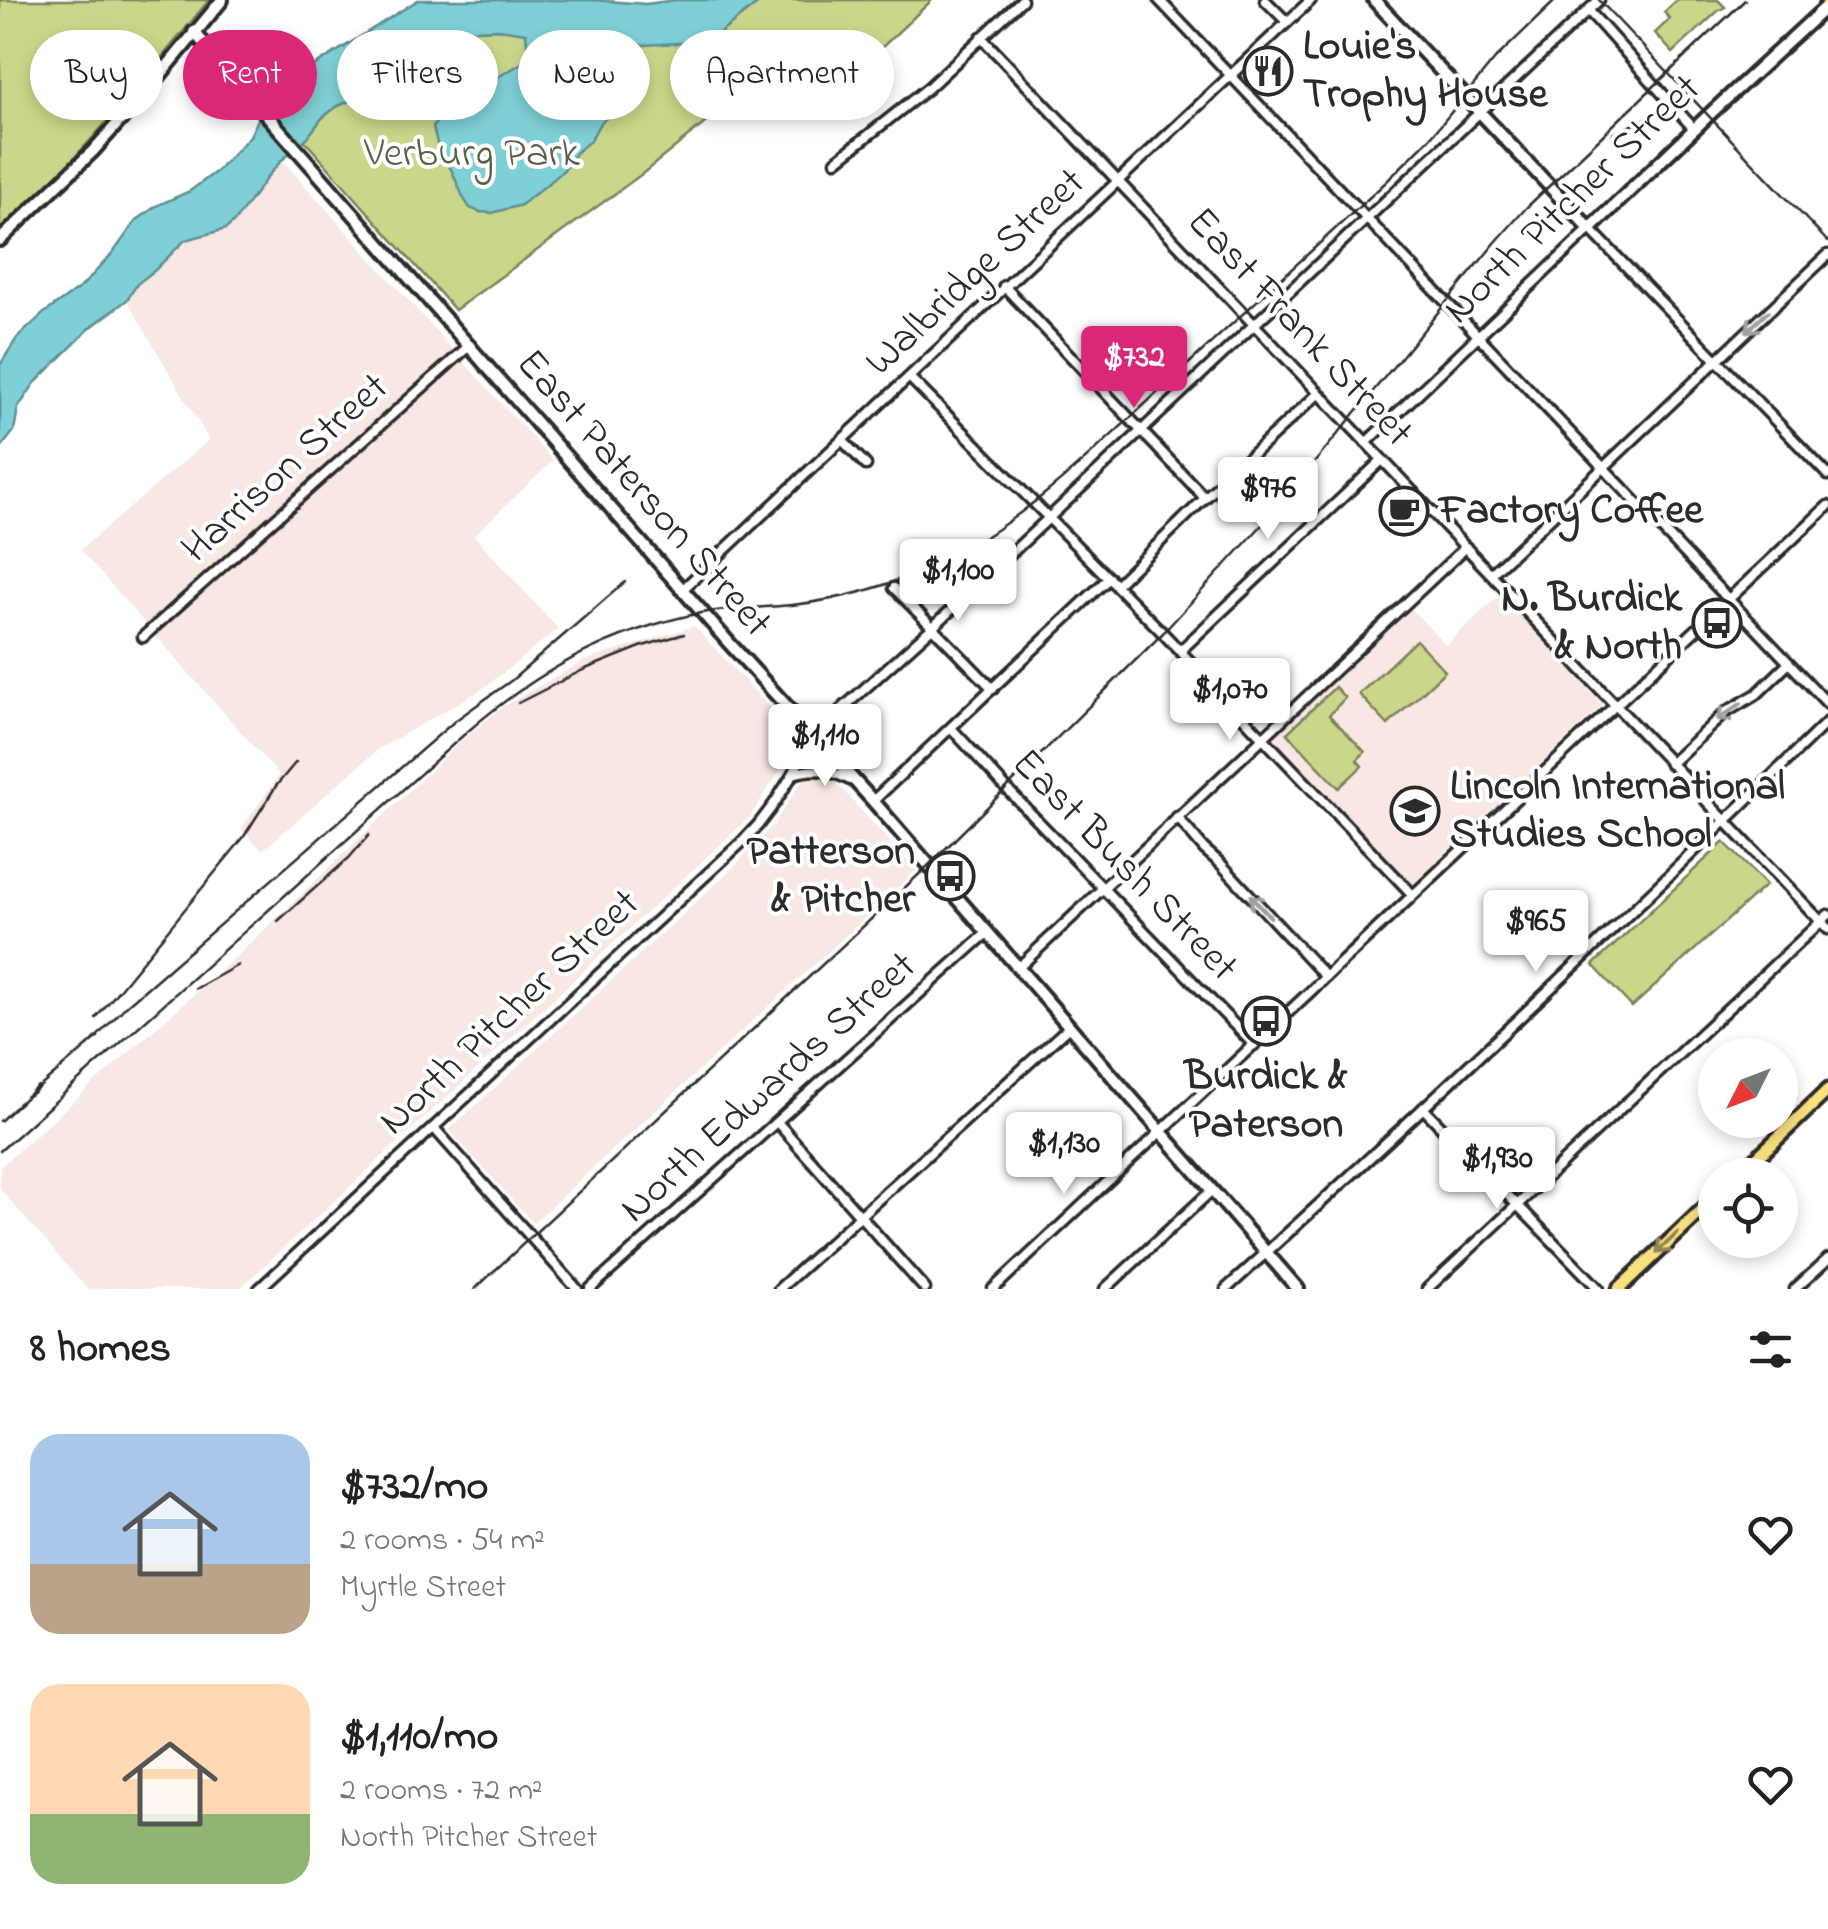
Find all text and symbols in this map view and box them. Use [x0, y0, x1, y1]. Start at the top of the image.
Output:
place label: Louie's Trophy House [1303, 17, 1549, 126]
chip: Buy [30, 30, 163, 120]
chip: Rent [183, 30, 317, 120]
chip: Filters [337, 30, 498, 120]
chip: New [518, 30, 650, 120]
chip: Apartment [670, 30, 894, 120]
restaurant icon: Louie's Trophy House [1242, 45, 1294, 97]
street label: North Pitcher Street [1430, 61, 1716, 339]
park label: Verburg Park [363, 124, 581, 185]
street label: Walbridge Street [852, 154, 1100, 392]
street label: East Frank Street [1171, 194, 1427, 462]
one-way arrow [1745, 310, 1770, 333]
pin: $732 [1075, 326, 1193, 411]
text: $732 [1103, 335, 1165, 382]
street label: East Paterson Street [500, 336, 786, 652]
street label: Harrison Street [169, 359, 403, 579]
pin: $976 [1209, 457, 1327, 542]
text: $976 [1240, 466, 1296, 513]
place label: Factory Coffee [1437, 481, 1704, 542]
cafe icon: Factory Coffee [1378, 485, 1430, 537]
pin: $1,100 [877, 539, 1039, 624]
text: $1,100 [922, 548, 994, 595]
place label: N. Burdick & North [1501, 569, 1684, 678]
bus stop icon: N. Burdick & North [1691, 597, 1743, 649]
pin: $1,070 [1149, 658, 1311, 743]
text: $1,070 [1192, 667, 1268, 714]
one-way arrow [1716, 702, 1743, 723]
pin: $1,110 [744, 704, 906, 789]
text: $1,110 [790, 713, 860, 760]
street label: East Bush Street [996, 735, 1252, 997]
place label: Lincoln International Studies School [1450, 757, 1785, 866]
school or university icon: Lincoln International Studies School [1389, 785, 1441, 837]
place label: Patterson & Pitcher [747, 822, 916, 931]
bus stop icon: Patterson & Pitcher [924, 850, 976, 902]
street label: North Pitcher Street [366, 875, 654, 1151]
pin: $965 [1477, 890, 1595, 975]
one-way arrow [1249, 894, 1272, 919]
text: $965 [1505, 899, 1567, 946]
street label: North Edwards Street [607, 938, 931, 1238]
bus stop icon: Burdick & Paterson [1240, 995, 1292, 1047]
north arrow [1698, 1038, 1798, 1138]
map controls [1698, 1038, 1798, 1258]
place label: Burdick & Paterson [1182, 1047, 1348, 1156]
pin: $1,130 [983, 1112, 1145, 1197]
text: $1,130 [1028, 1121, 1100, 1168]
pin: $1,930 [1416, 1127, 1578, 1212]
text: $1,930 [1461, 1136, 1533, 1183]
button: locate [1698, 1158, 1798, 1258]
one-way arrow [1655, 1231, 1680, 1254]
text: 8 homes [30, 1319, 171, 1380]
icon: filters [1743, 1322, 1798, 1377]
text: $732/mo [340, 1457, 488, 1518]
icon: home [110, 1474, 230, 1594]
icon: heart [1743, 1507, 1798, 1562]
text: 2 rooms · 54 m² [340, 1518, 545, 1565]
text: Myrtle Street [340, 1565, 506, 1612]
text: $1,110/mo [340, 1707, 498, 1768]
icon: home [110, 1724, 230, 1844]
icon: heart [1743, 1757, 1798, 1812]
text: 2 rooms · 72 m² [340, 1768, 542, 1815]
text: North Pitcher Street [340, 1815, 598, 1862]

